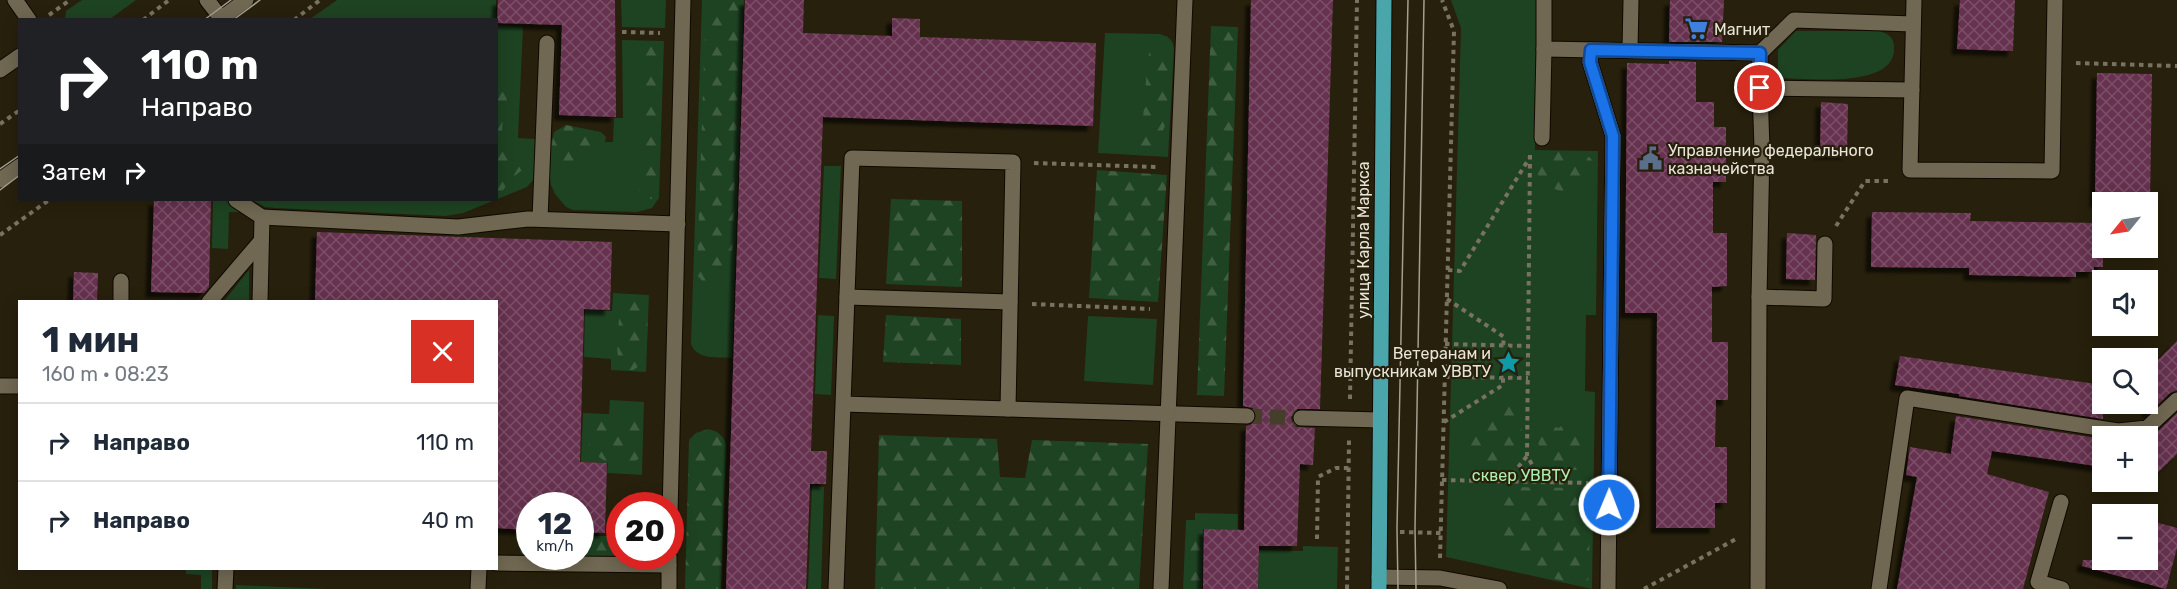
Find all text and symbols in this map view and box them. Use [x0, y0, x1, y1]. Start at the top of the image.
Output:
supermarket icon: Магнит [1683, 16, 1709, 42]
place label: Магнит [1714, 20, 1770, 39]
text: 110 m [141, 40, 259, 90]
icon: right [42, 42, 120, 120]
pin [1734, 62, 1785, 113]
icon: arrive [1743, 71, 1776, 104]
text: Направо [141, 91, 253, 123]
place label: Управление федерального казначейства [1668, 141, 1874, 178]
public building icon: Управление федерального казначейства [1637, 146, 1663, 172]
icon: right [118, 156, 151, 189]
text: Затем [42, 159, 106, 186]
street label: улица Карла Маркса [1354, 161, 1373, 319]
north arrow [2092, 192, 2158, 258]
map controls [2092, 192, 2158, 570]
button: sound [2092, 270, 2158, 336]
text: 1 мин [42, 318, 140, 361]
button: close [411, 320, 474, 383]
place label: Ветеранам и выпускникам УВВТУ [1334, 344, 1492, 381]
button: search [2092, 348, 2158, 414]
place icon: Ветеранам и выпускникам УВВТУ [1496, 349, 1522, 375]
text: 160 m · 08:23 [42, 362, 169, 386]
icon: right [42, 426, 75, 459]
button: + [2092, 426, 2158, 492]
text: Направо [93, 429, 190, 456]
text: 110 m [416, 429, 474, 456]
park label: сквер УВВТУ [1472, 466, 1571, 485]
position arrow [1577, 473, 1641, 537]
speed limit sign: 20 [606, 492, 684, 570]
icon: right [42, 504, 75, 537]
button: − [2092, 504, 2158, 570]
text: 12 [538, 506, 572, 542]
text: Направо [93, 507, 190, 534]
text: 40 m [421, 507, 474, 534]
text: km/h [536, 537, 574, 555]

